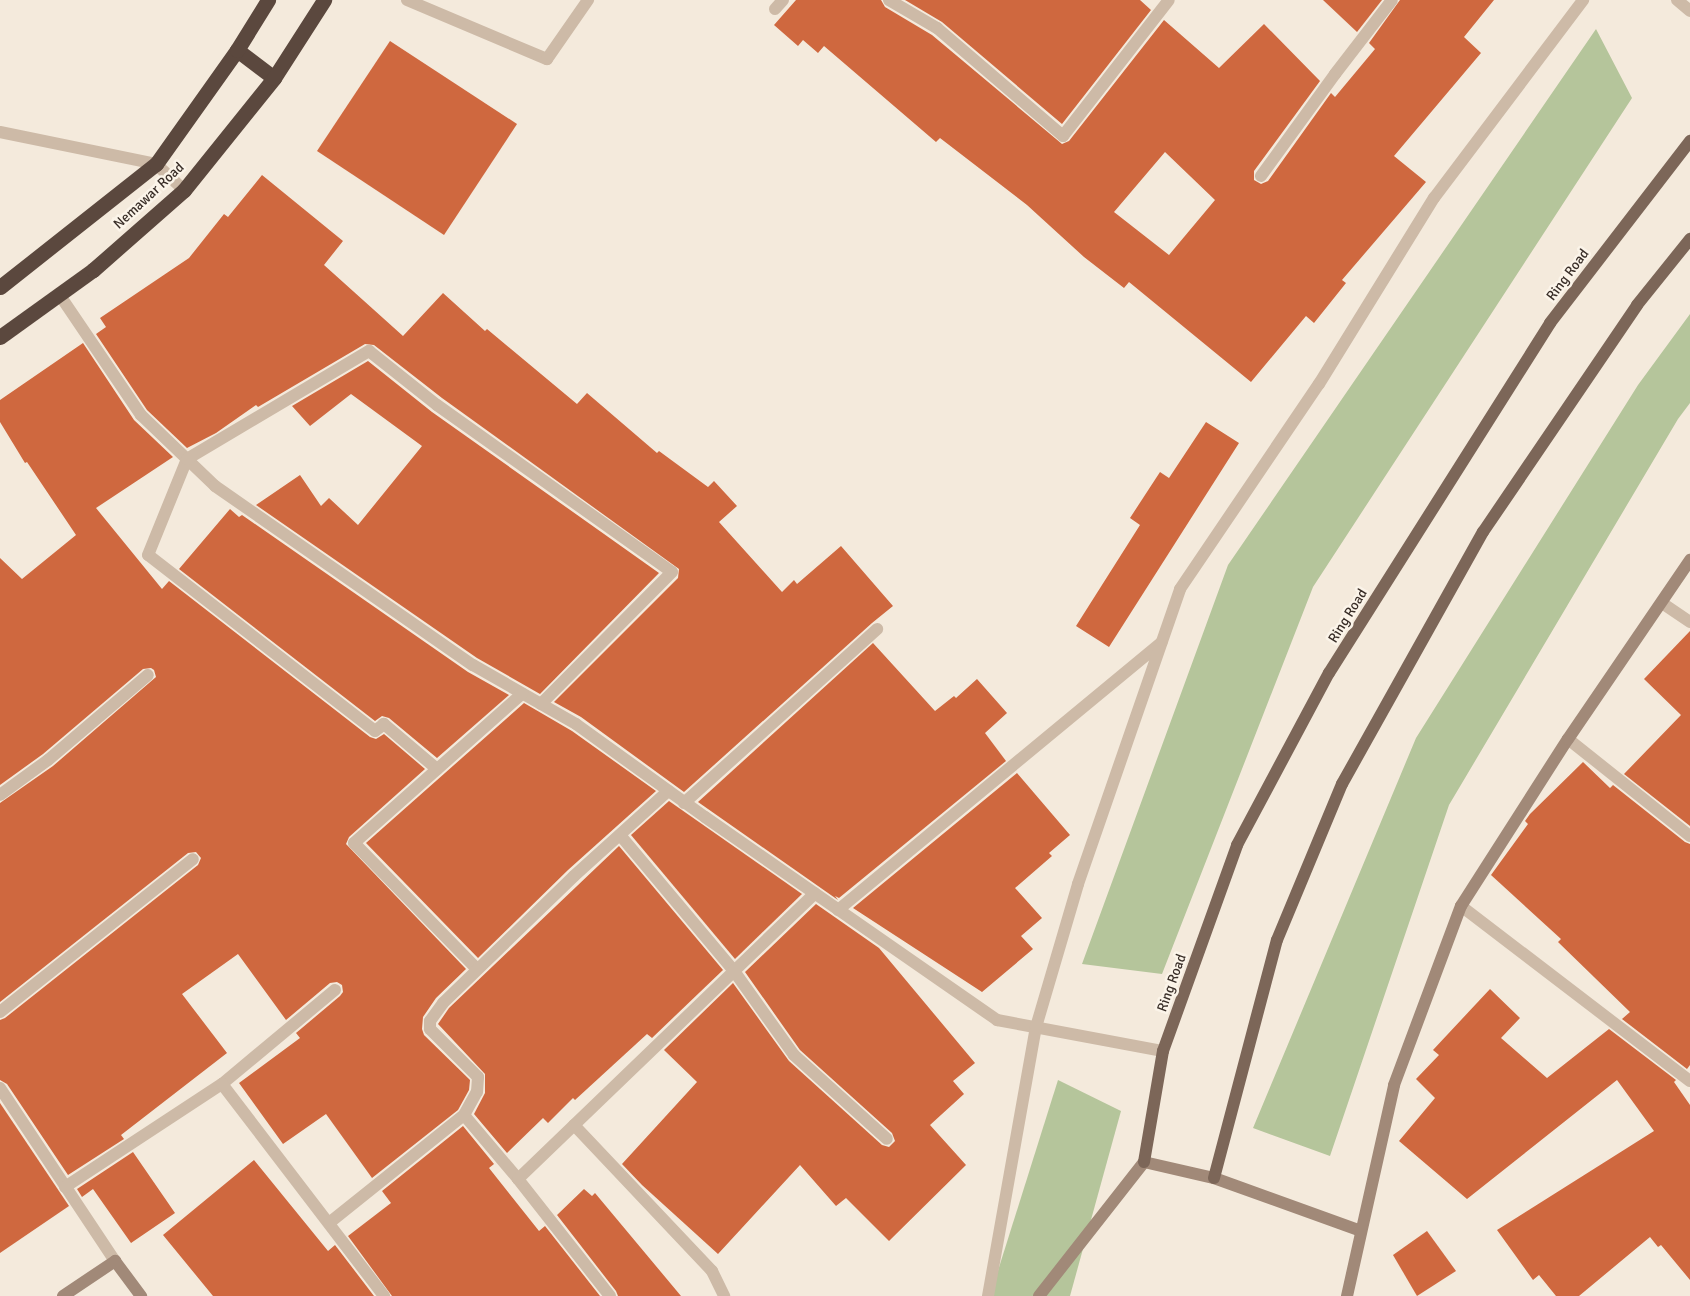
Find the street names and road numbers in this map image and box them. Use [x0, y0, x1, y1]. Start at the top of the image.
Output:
street label: Nemawar Road [110, 159, 188, 233]
street label: Ring Road [1543, 246, 1593, 304]
street label: Ring Road [1325, 586, 1371, 646]
street label: Ring Road [1154, 952, 1190, 1014]

